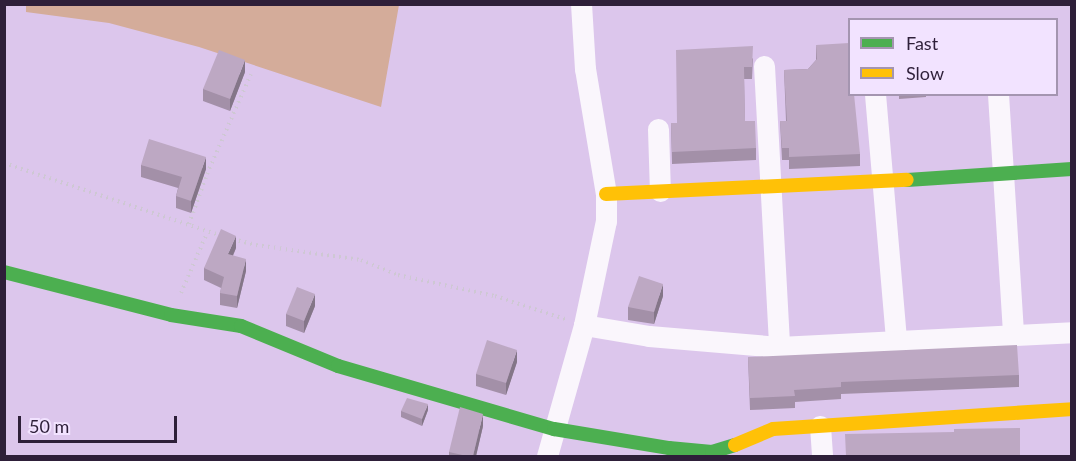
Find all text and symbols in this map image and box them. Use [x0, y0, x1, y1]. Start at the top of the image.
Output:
legend [848, 18, 1058, 96]
text: Fast [906, 32, 938, 54]
text: Slow [906, 62, 944, 84]
scale bar [21, 404, 180, 442]
text: 50 m [29, 415, 69, 437]

